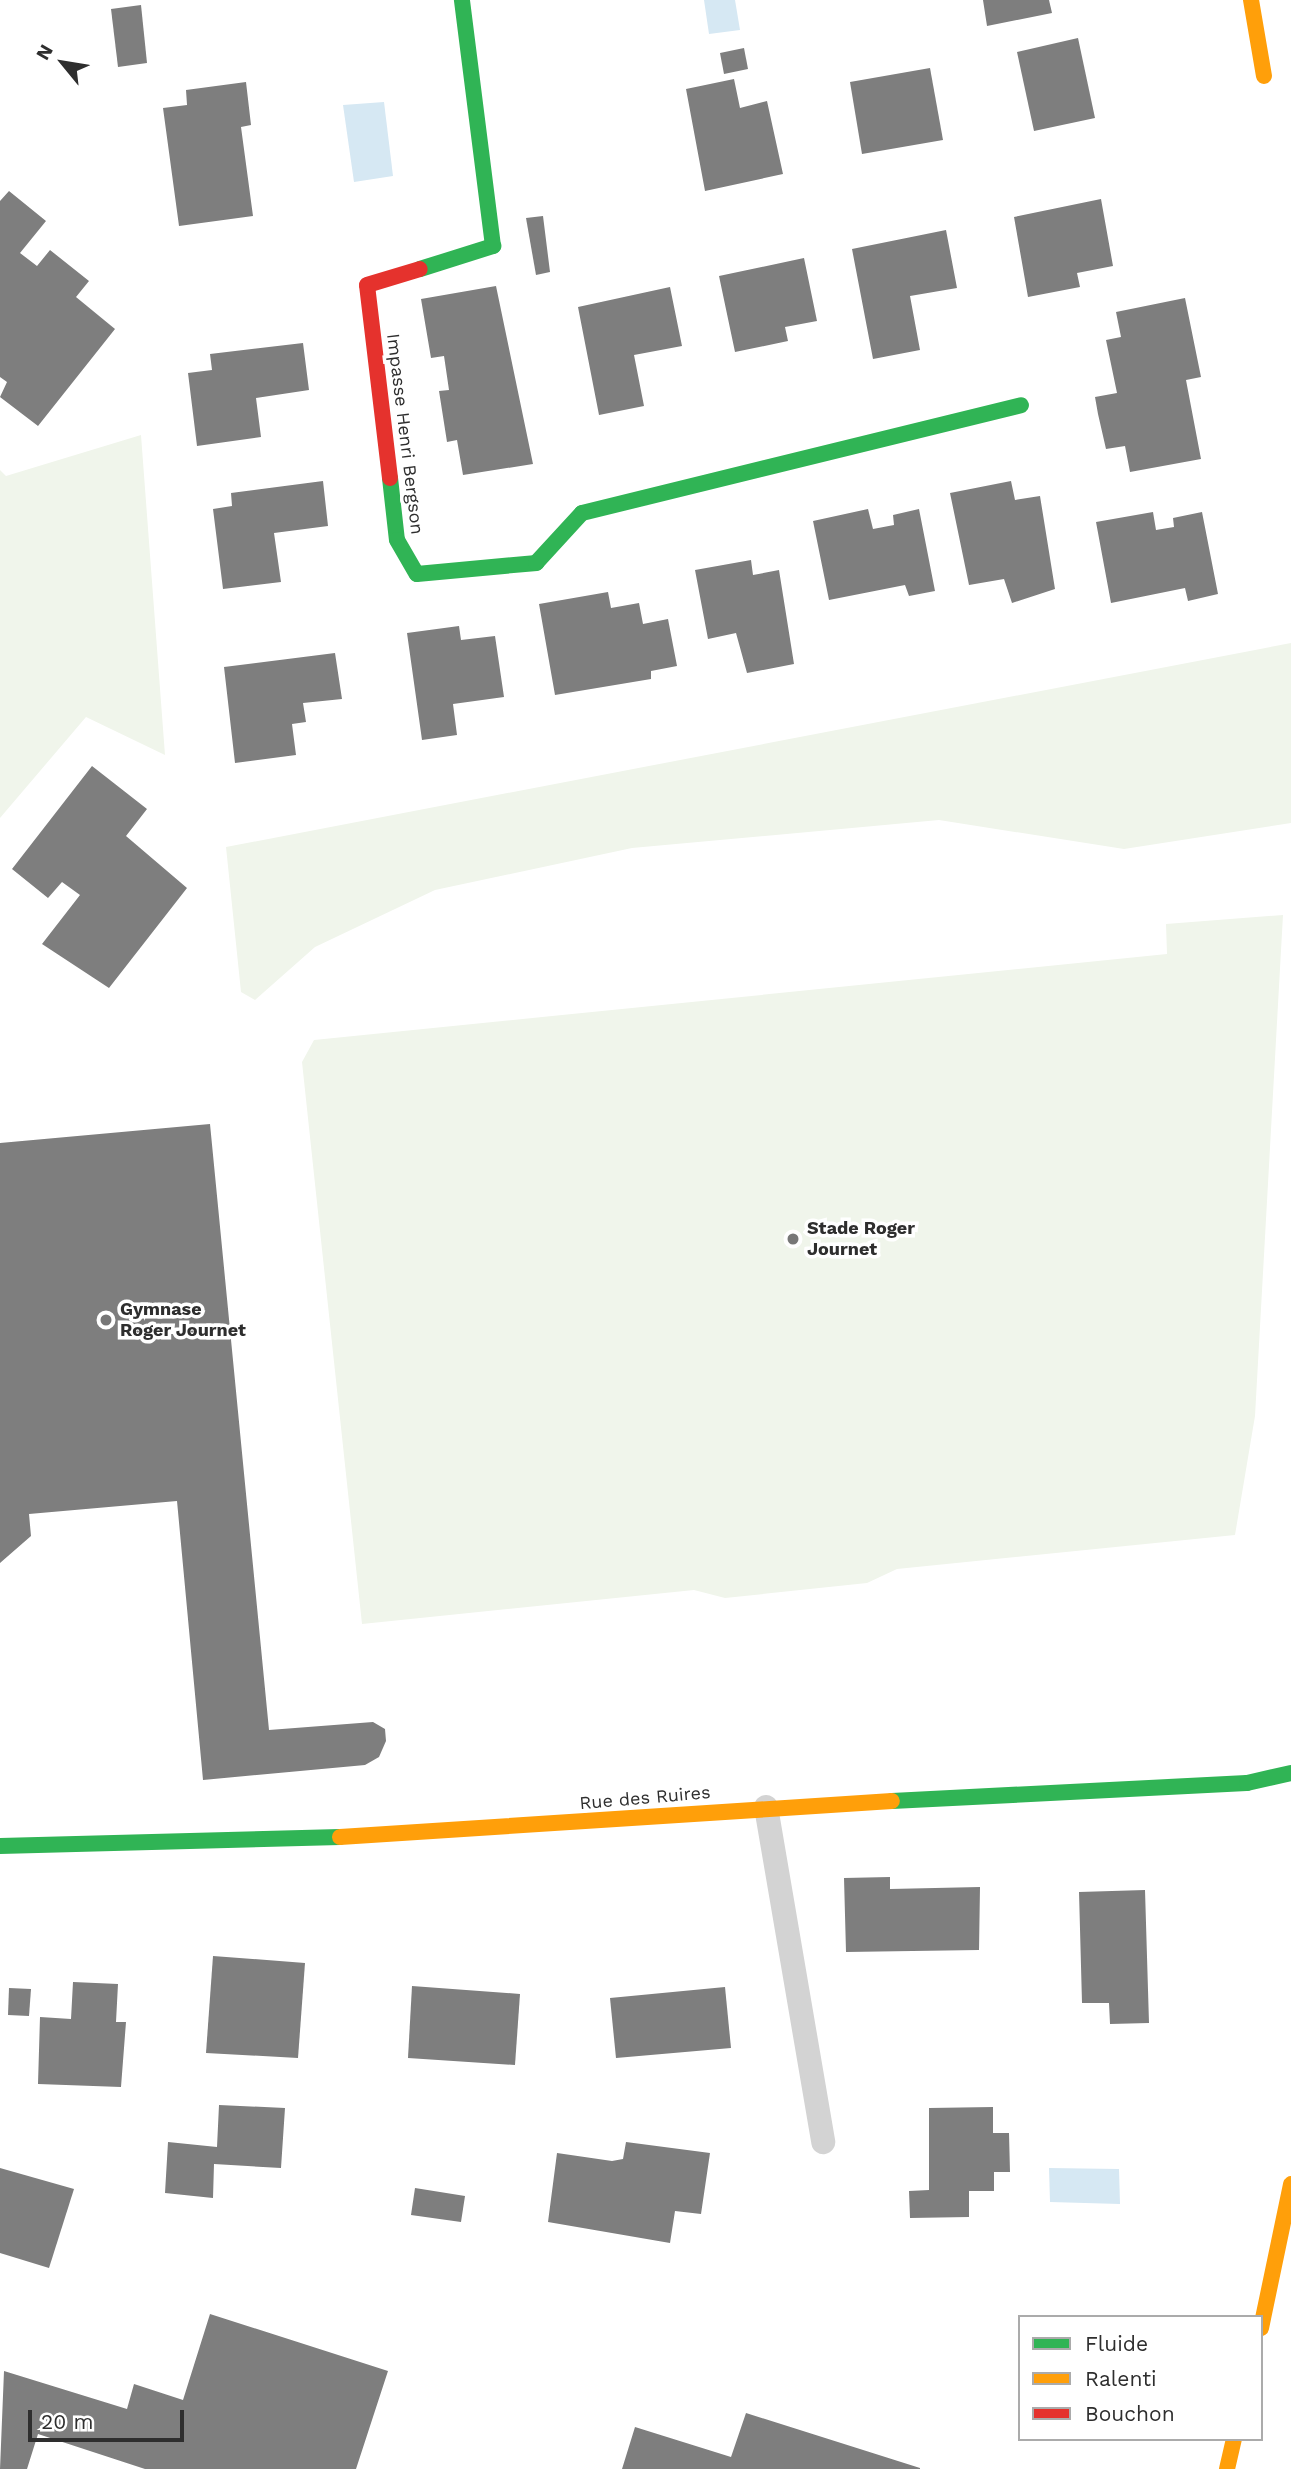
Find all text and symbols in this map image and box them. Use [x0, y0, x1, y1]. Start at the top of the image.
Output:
north arrow [28, 28, 98, 98]
text: N [31, 40, 58, 64]
street label: Impasse Henri Bergson [382, 332, 428, 536]
place label: Stade Roger Journet [807, 1218, 915, 1260]
marker: Stade Roger Journet [785, 1231, 801, 1247]
place label: Gymnase Roger Journet [120, 1299, 246, 1342]
marker: Gymnase Roger Journet [98, 1312, 114, 1328]
street label: Rue des Ruires [579, 1782, 711, 1814]
legend [1018, 2315, 1263, 2441]
text: Fluide [1085, 2331, 1148, 2356]
text: Ralenti [1085, 2366, 1157, 2391]
scale bar [32, 2396, 187, 2440]
text: Bouchon [1085, 2401, 1175, 2426]
text: 20 m [41, 2409, 93, 2434]

